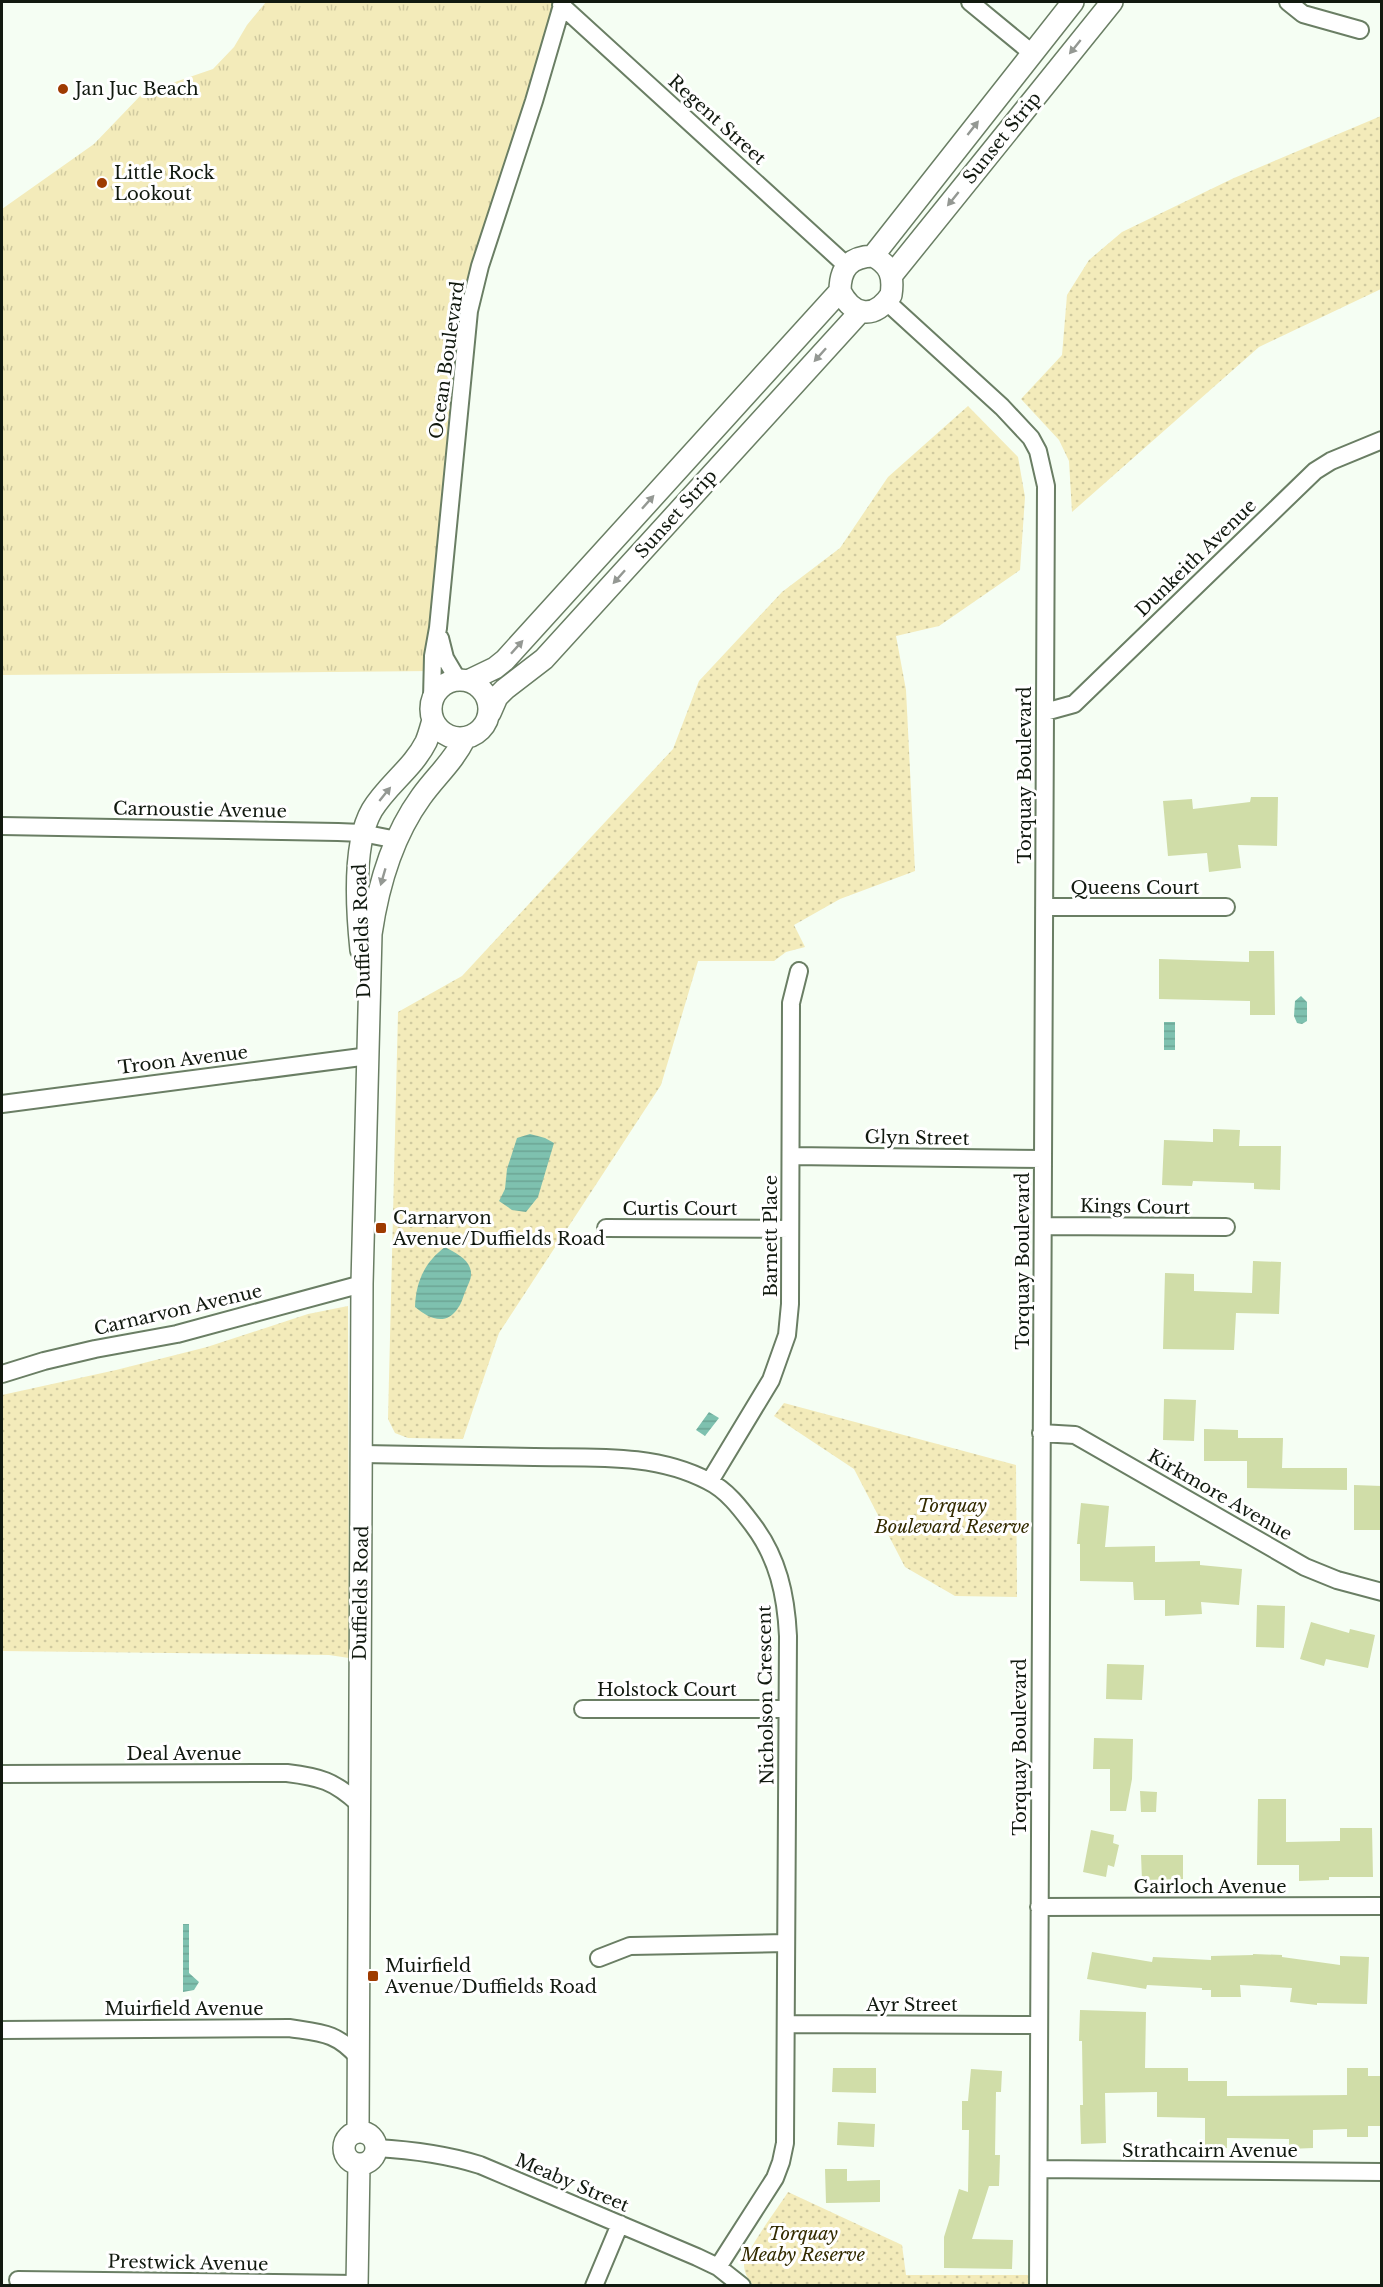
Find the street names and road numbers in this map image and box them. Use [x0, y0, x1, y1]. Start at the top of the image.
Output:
street label: Regent Street [664, 70, 771, 170]
street label: Sunset Strip [958, 88, 1046, 188]
street label: Ocean Boulevard [425, 280, 469, 440]
street label: Sunset Strip [630, 465, 722, 563]
street label: Dunkeith Avenue [1131, 495, 1261, 621]
street label: Torquay Boulevard [1014, 686, 1036, 864]
street label: Carnoustie Avenue [113, 797, 287, 823]
street label: Duffields Road [349, 863, 375, 999]
street label: Queens Court [1070, 877, 1200, 899]
street label: Troon Avenue [117, 1041, 249, 1079]
street label: Glyn Street [865, 1126, 970, 1150]
street label: Torquay Boulevard [1012, 1172, 1034, 1350]
street label: Barnett Place [760, 1175, 782, 1297]
street label: Kings Court [1080, 1195, 1191, 1219]
street label: Curtis Court [622, 1198, 738, 1220]
street label: Carnarvon Avenue [92, 1280, 264, 1340]
street label: Kirkmore Avenue [1144, 1445, 1296, 1545]
street label: Duffields Road [349, 1525, 373, 1661]
street label: Nicholson Crescent [753, 1605, 779, 1785]
street label: Torquay Boulevard [1009, 1658, 1031, 1836]
street label: Holstock Court [597, 1679, 737, 1701]
street label: Deal Avenue [126, 1743, 242, 1765]
street label: Gairloch Avenue [1134, 1876, 1287, 1898]
street label: Ayr Street [865, 1994, 958, 2016]
street label: Muirfield Avenue [104, 1998, 264, 2020]
street label: Strathcairn Avenue [1122, 2140, 1298, 2162]
street label: Meaby Street [512, 2149, 632, 2217]
street label: Prestwick Avenue [107, 2251, 269, 2275]

